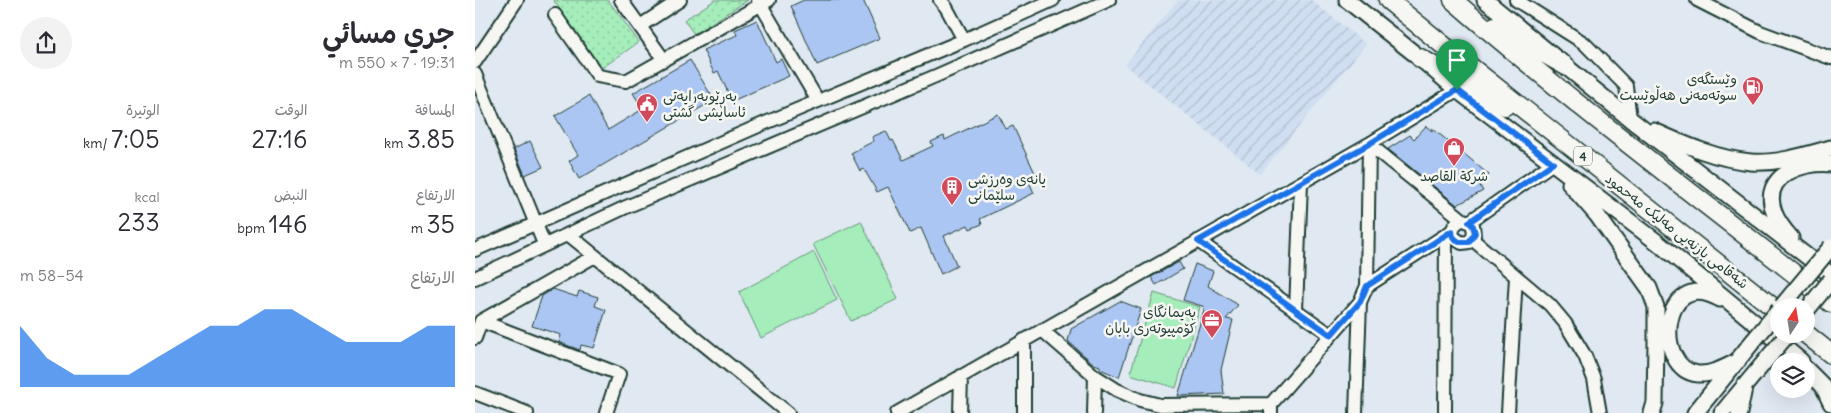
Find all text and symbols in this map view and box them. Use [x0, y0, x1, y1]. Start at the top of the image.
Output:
text: جري مسائي [322, 15, 455, 51]
button: share [20, 17, 72, 69]
pin [1436, 39, 1478, 90]
icon: arrive [1443, 46, 1471, 74]
text: 19:31 · 7 × 550 m [339, 52, 455, 72]
place label: وێستگەی سوتەمەنی هەڵوێست [1619, 70, 1737, 104]
fuel station icon: وێستگەی سوتەمەنی هەڵوێست [1741, 75, 1765, 106]
place label: بەڕێوبەرایەتی ئاسایشی گشتی [663, 87, 746, 121]
public building icon: بەڕێوبەرایەتی ئاسایشی گشتی [635, 92, 659, 123]
text: الوتيرة [126, 101, 160, 119]
text: الوقت [275, 101, 307, 119]
text: المسافة [415, 101, 455, 119]
text: 7:05 [111, 123, 160, 155]
text: 27:16 [251, 123, 307, 155]
text: 3.85 [407, 123, 455, 155]
text: /km [83, 134, 111, 152]
text: km [384, 134, 407, 152]
shop icon: شركة القاصد [1442, 136, 1466, 167]
road number: 4 [1574, 146, 1592, 166]
place label: شركة القاصد [1420, 167, 1488, 185]
street label: شەقامی بازنەیی مەلیک مەحمود [1602, 169, 1752, 293]
place label: یانەی وەرزشی سلێمانی [968, 170, 1046, 204]
building icon: یانەی وەرزشی سلێمانی [940, 175, 964, 206]
text: النبض [274, 186, 307, 204]
text: الارتفاع [416, 186, 455, 204]
text: kcal [134, 188, 160, 206]
text: 233 [118, 206, 160, 238]
text: 146 [269, 208, 307, 240]
text: 35 [426, 208, 455, 240]
text: bpm [237, 219, 269, 237]
text: m [411, 219, 426, 237]
text: 54–58 m [20, 265, 84, 285]
text: الارتفاع [410, 267, 455, 287]
north arrow [1770, 298, 1815, 342]
map controls [1770, 298, 1815, 398]
place label: پەیمانگای کۆمپیوتەری بابان [1105, 303, 1196, 338]
office icon: پەیمانگای کۆمپیوتەری بابان [1200, 308, 1224, 339]
button: layers [1770, 353, 1815, 398]

